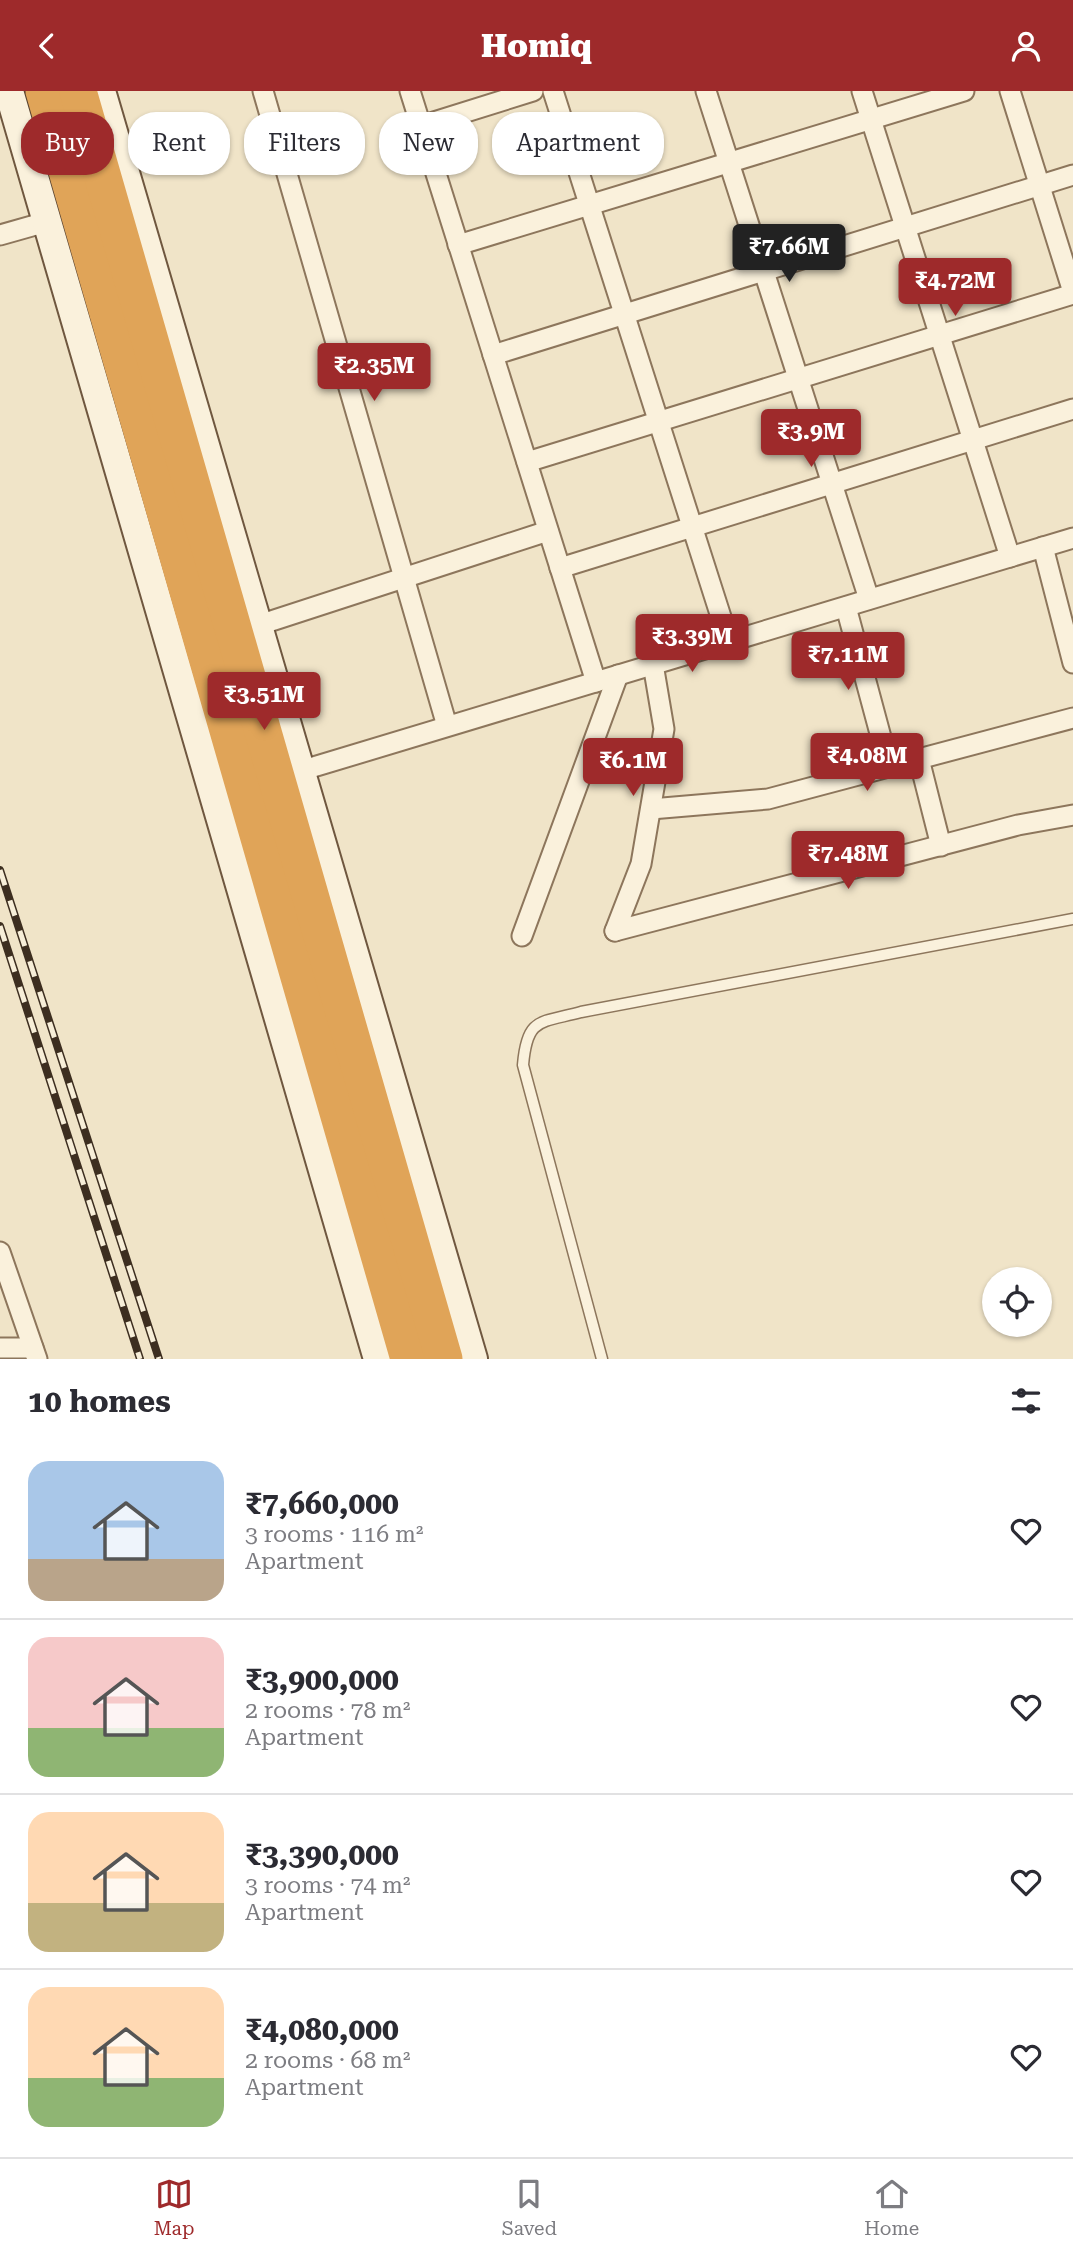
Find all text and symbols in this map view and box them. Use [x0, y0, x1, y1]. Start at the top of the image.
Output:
icon: back [28, 27, 66, 65]
text: Homiq [481, 27, 592, 65]
icon: person [1007, 27, 1045, 65]
chip: Buy [21, 112, 114, 175]
chip: Rent [128, 112, 230, 175]
chip: Filters [244, 112, 365, 175]
chip: New [379, 112, 478, 175]
chip: Apartment [492, 112, 664, 175]
pin: ₹7.66M [732, 225, 846, 284]
text: ₹7.66M [749, 233, 829, 260]
pin: ₹4.72M [898, 259, 1012, 318]
text: ₹4.72M [915, 267, 995, 294]
pin: ₹2.35M [317, 343, 431, 403]
text: ₹2.35M [334, 352, 414, 379]
pin: ₹3.9M [762, 409, 860, 469]
text: ₹3.9M [777, 418, 845, 445]
pin: ₹3.39M [635, 615, 749, 674]
text: ₹3.39M [652, 623, 732, 650]
pin: ₹7.11M [791, 633, 905, 692]
text: ₹7.11M [808, 641, 888, 668]
pin: ₹3.51M [207, 673, 321, 732]
text: ₹3.51M [224, 681, 304, 708]
pin: ₹4.08M [810, 733, 924, 793]
pin: ₹6.1M [584, 739, 682, 798]
text: ₹4.08M [827, 742, 907, 769]
text: ₹6.1M [599, 747, 667, 774]
pin: ₹7.48M [791, 831, 905, 891]
text: ₹7.48M [808, 840, 888, 867]
map controls [982, 1267, 1052, 1337]
button: locate [982, 1267, 1052, 1337]
icon: filters [1007, 1382, 1045, 1420]
text: 10 homes [28, 1384, 171, 1419]
text: ₹7,660,000 [245, 1486, 399, 1521]
icon: home [84, 1489, 168, 1573]
icon: heart [1007, 1512, 1045, 1550]
text: 3 rooms · 116 m² [245, 1521, 423, 1548]
text: Apartment [245, 1548, 364, 1575]
text: ₹3,900,000 [245, 1662, 399, 1697]
icon: home [84, 1665, 168, 1749]
icon: heart [1007, 1688, 1045, 1726]
text: 2 rooms · 78 m² [245, 1697, 411, 1724]
text: Apartment [245, 1724, 364, 1751]
text: ₹3,390,000 [245, 1837, 399, 1872]
icon: home [84, 1840, 168, 1924]
icon: heart [1007, 1863, 1045, 1901]
text: 3 rooms · 74 m² [245, 1872, 411, 1899]
text: Apartment [245, 1899, 364, 1926]
text: ₹4,080,000 [245, 2012, 399, 2047]
icon: home [84, 2015, 168, 2099]
icon: heart [1007, 2038, 1045, 2076]
text: 2 rooms · 68 m² [245, 2047, 411, 2074]
text: Apartment [245, 2074, 364, 2101]
tab: Map [154, 2175, 194, 2240]
tab: Saved [502, 2175, 557, 2240]
tab: Home [864, 2175, 919, 2240]

